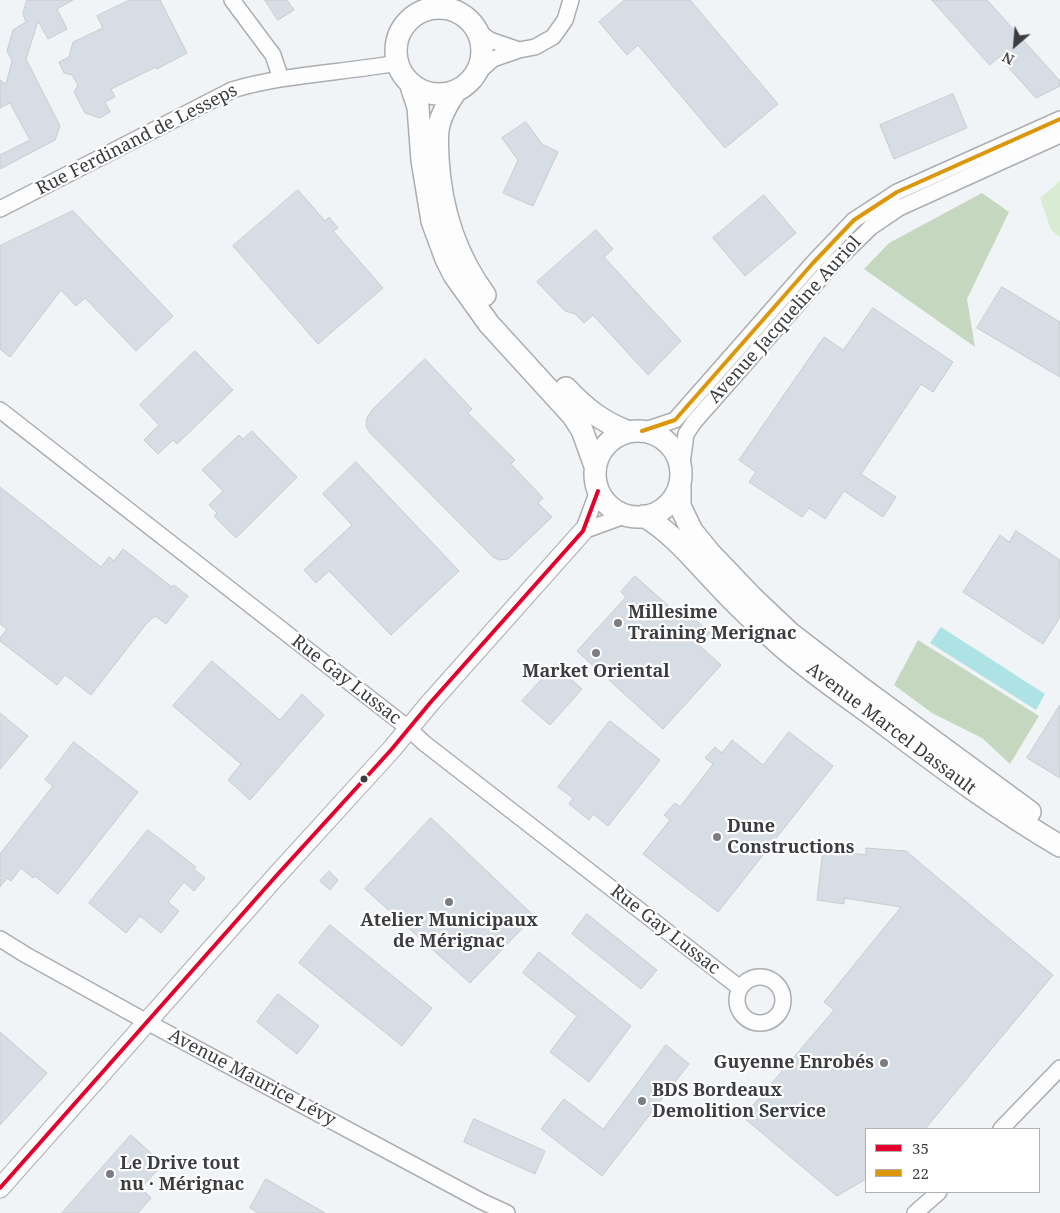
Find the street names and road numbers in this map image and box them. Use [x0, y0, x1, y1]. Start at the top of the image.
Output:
street label: Rue Ferdinand de Lesseps [33, 80, 241, 200]
street label: Avenue Jacqueline Auriol [704, 232, 866, 408]
street label: Rue Gay Lussac [287, 631, 405, 729]
street label: Avenue Marcel Dassault [802, 658, 980, 800]
street label: Rue Gay Lussac [606, 881, 724, 979]
street label: Avenue Maurice Lévy [165, 1025, 339, 1131]

